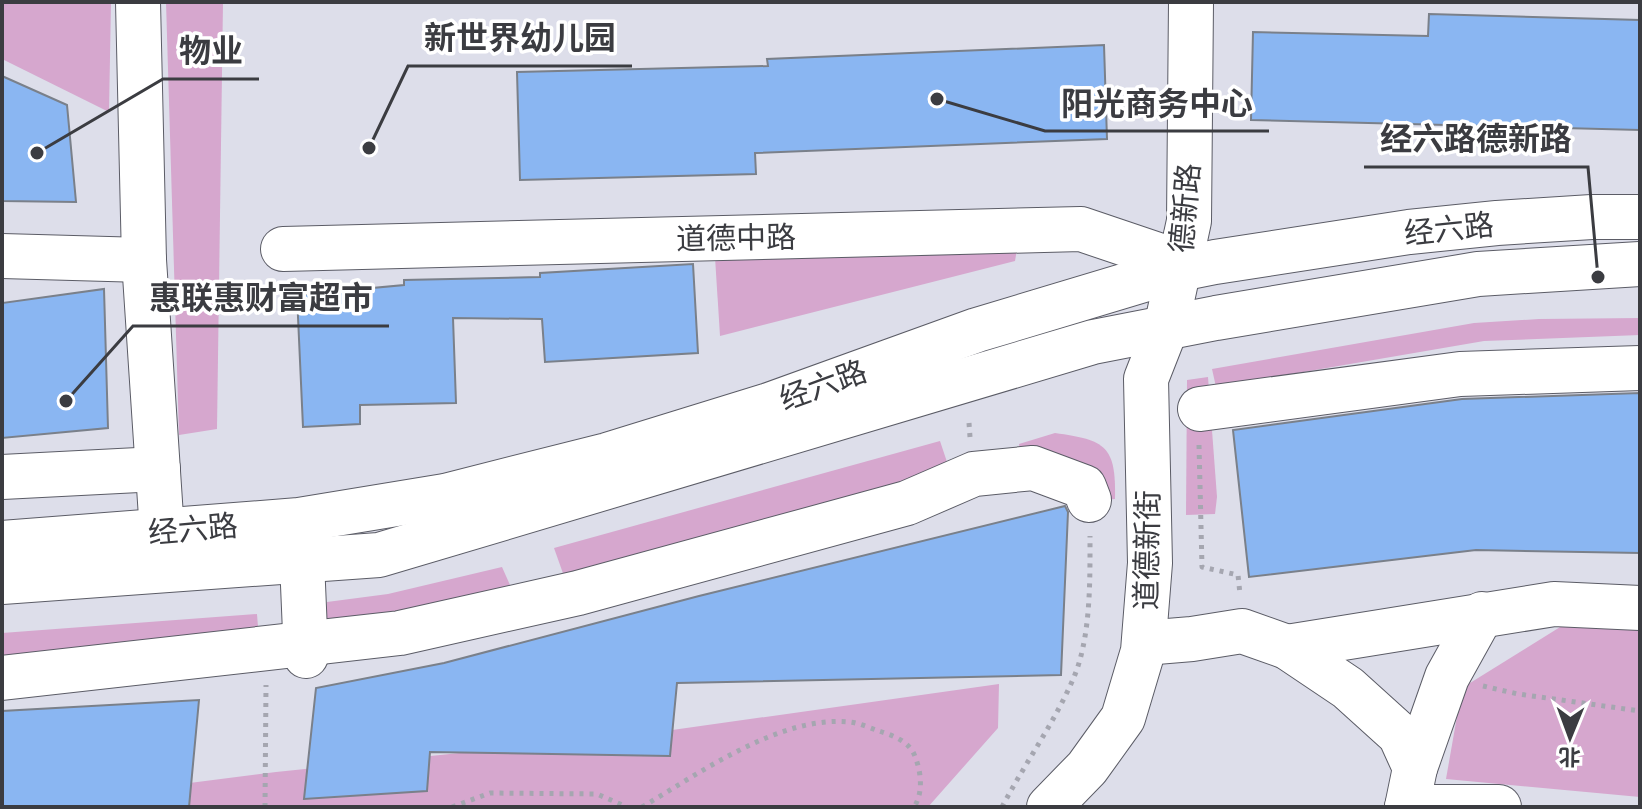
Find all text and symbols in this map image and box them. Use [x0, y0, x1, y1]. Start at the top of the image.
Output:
callout: 新世界幼儿园 [408, 10, 632, 66]
text: 新世界幼儿园 [424, 18, 616, 57]
callout: 物业 [163, 23, 259, 79]
text: 物业 [179, 31, 243, 70]
callout: 阳光商务中心 [1045, 75, 1269, 131]
text: 阳光商务中心 [1061, 84, 1253, 123]
callout: 经六路德新路 [1364, 111, 1588, 167]
text: 经六路德新路 [1380, 119, 1572, 158]
street label: 德新路 [1163, 162, 1207, 254]
street label: 经六路 [1402, 206, 1496, 252]
street label: 道德中路 [676, 218, 796, 258]
callout: 惠联惠财富超市 [133, 270, 389, 326]
text: 惠联惠财富超市 [149, 278, 373, 317]
street label: 经六路 [774, 352, 872, 418]
street label: 道德新街 [1127, 490, 1167, 610]
street label: 经六路 [147, 507, 239, 551]
north arrow [1530, 697, 1610, 777]
text: 北 [1558, 743, 1581, 770]

